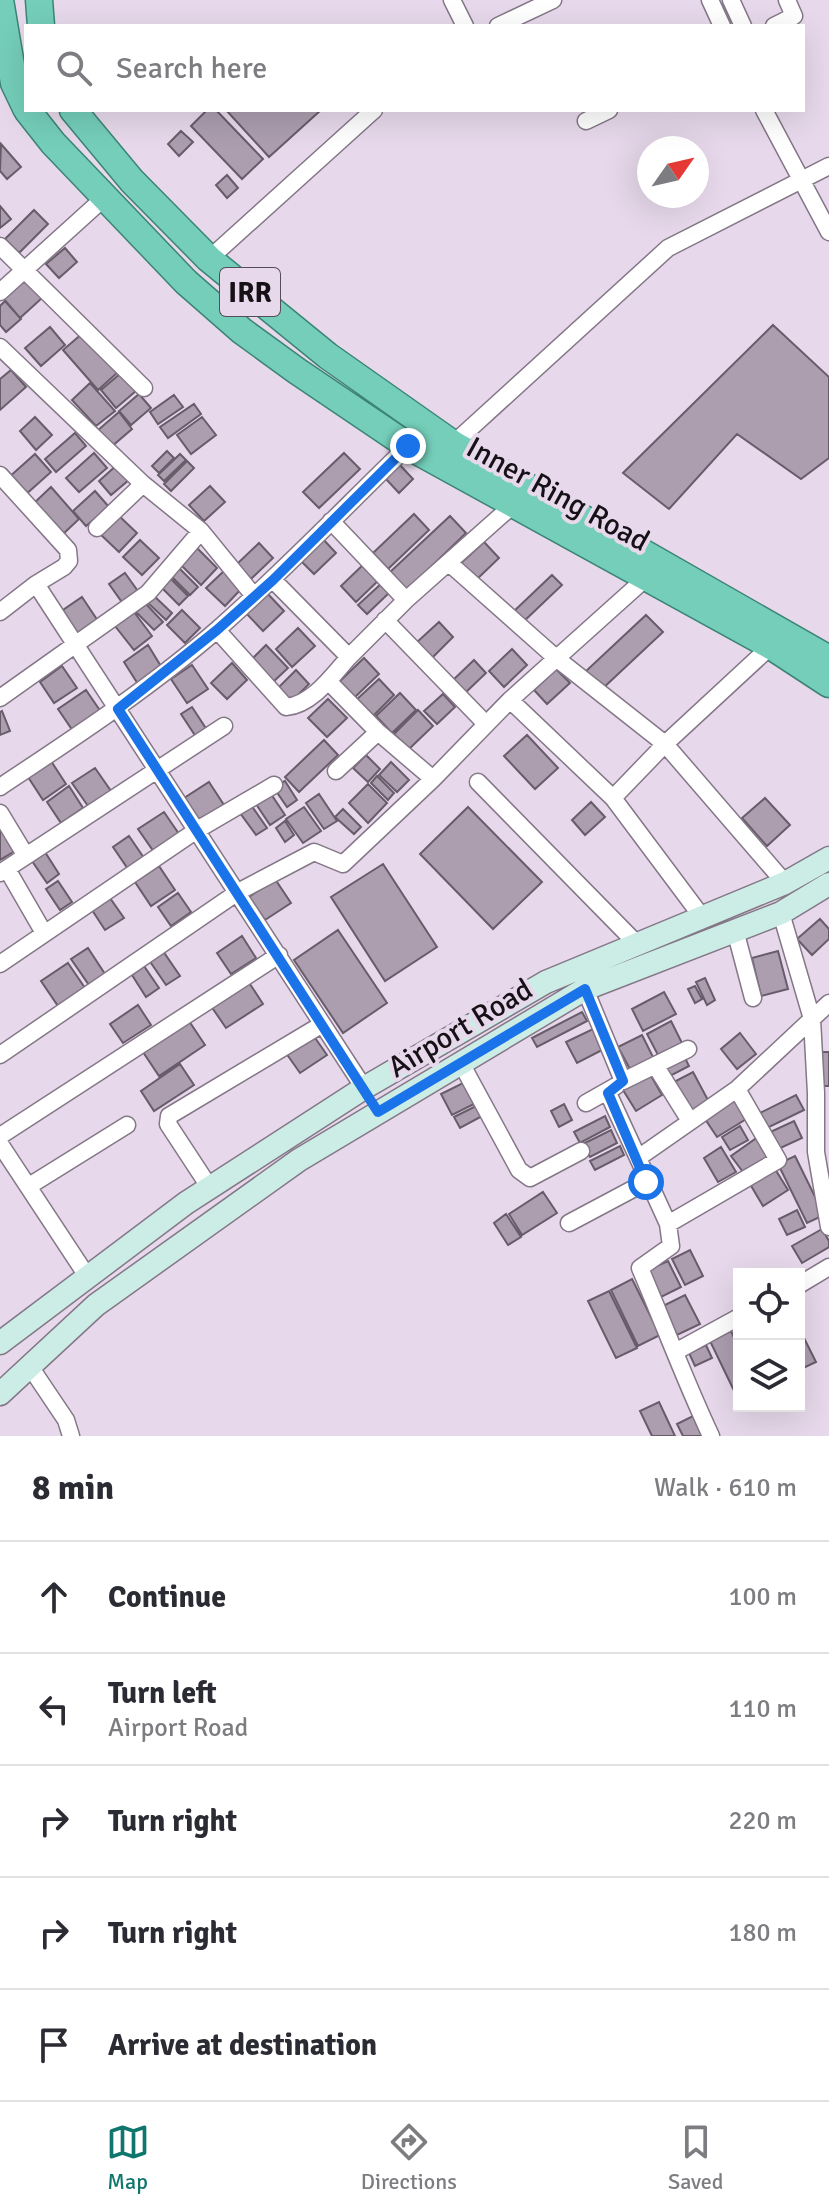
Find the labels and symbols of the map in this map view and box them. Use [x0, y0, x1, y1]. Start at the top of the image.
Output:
north arrow [637, 136, 709, 208]
road number: IRR [220, 268, 280, 316]
route end [390, 428, 426, 464]
street label: Inner Ring Road [460, 429, 656, 560]
street label: Airport Road [381, 971, 539, 1086]
route start [628, 1164, 664, 1200]

